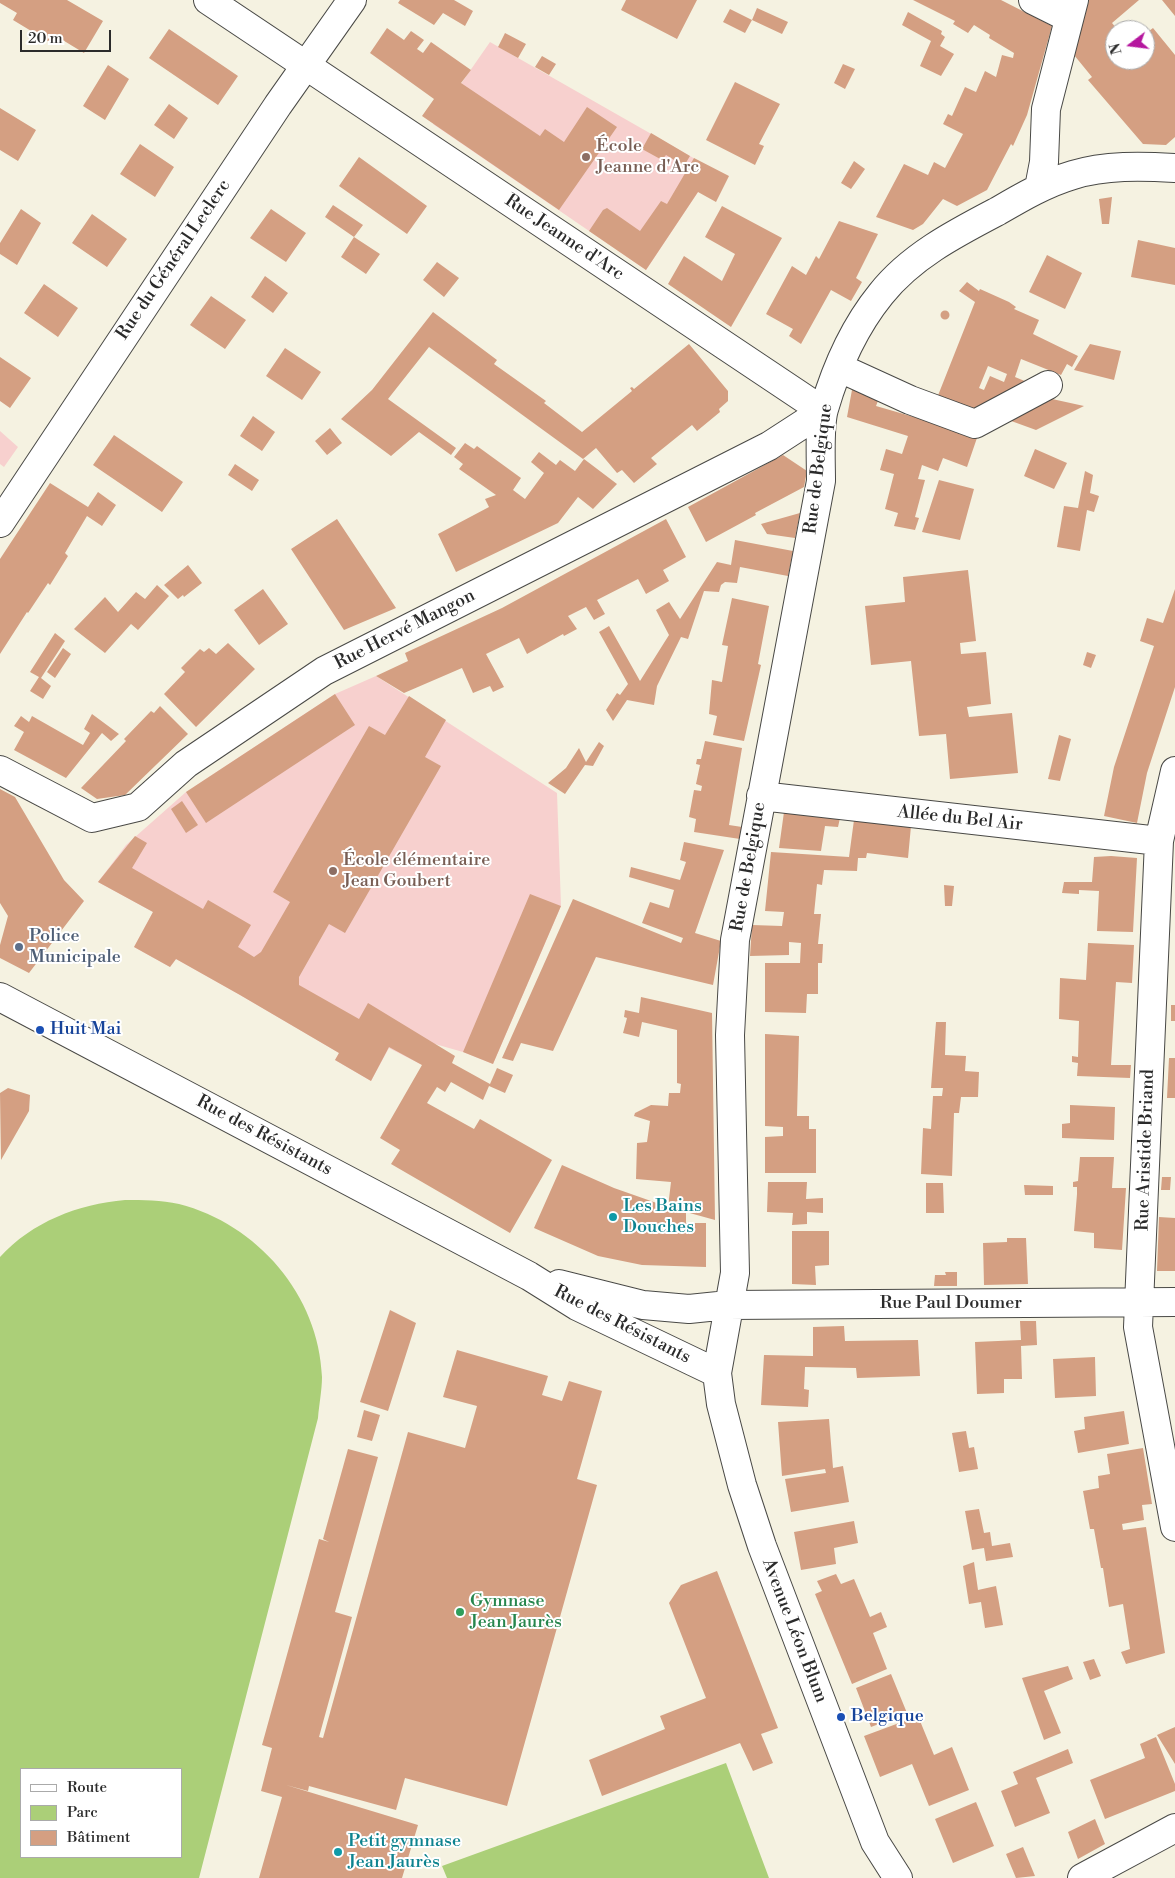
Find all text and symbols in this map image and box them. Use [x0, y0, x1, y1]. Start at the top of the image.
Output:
scale bar [22, 20, 114, 52]
north arrow [1105, 20, 1155, 70]
text: 20 m [28, 29, 63, 48]
text: N [1106, 41, 1127, 56]
place label: École Jeanne d'Arc [596, 136, 699, 178]
marker: École Jeanne d'Arc [580, 151, 592, 163]
street label: Rue du Général Leclerc [112, 176, 236, 344]
street label: Rue Jeanne d'Arc [500, 190, 628, 286]
street label: Rue de Belgique [800, 403, 838, 535]
street label: Rue Hervé Mangon [331, 585, 479, 675]
street label: Rue de Belgique [727, 800, 771, 934]
street label: Allée du Bel Air [896, 802, 1024, 836]
place label: École élémentaire Jean Goubert [343, 850, 490, 892]
marker: École élémentaire Jean Goubert [327, 865, 339, 877]
place label: Police Municipale [29, 926, 121, 969]
marker: Police Municipale [13, 941, 25, 953]
place label: Huit Mai [50, 1019, 121, 1041]
marker: Huit Mai [34, 1024, 46, 1036]
street label: Rue Aristide Briand [1132, 1069, 1160, 1231]
street label: Rue des Résistants [193, 1091, 335, 1181]
place label: Les Bains Douches [623, 1196, 702, 1238]
marker: Les Bains Douches [607, 1211, 619, 1223]
street label: Rue des Résistants [550, 1281, 694, 1369]
street label: Rue Paul Doumer [880, 1293, 1022, 1315]
street label: Avenue Léon Blum [757, 1556, 831, 1706]
place label: Gymnase Jean Jaurès [470, 1591, 562, 1634]
marker: Gymnase Jean Jaurès [454, 1606, 466, 1618]
place label: Belgique [851, 1706, 924, 1728]
marker: Belgique [835, 1711, 847, 1723]
legend [20, 1768, 182, 1858]
text: Route [67, 1778, 107, 1797]
text: Parc [67, 1803, 98, 1822]
text: Bâtiment [67, 1828, 130, 1847]
place label: Petit gymnase Jean Jaurès [348, 1831, 461, 1874]
marker: Petit gymnase Jean Jaurès [332, 1846, 344, 1858]

